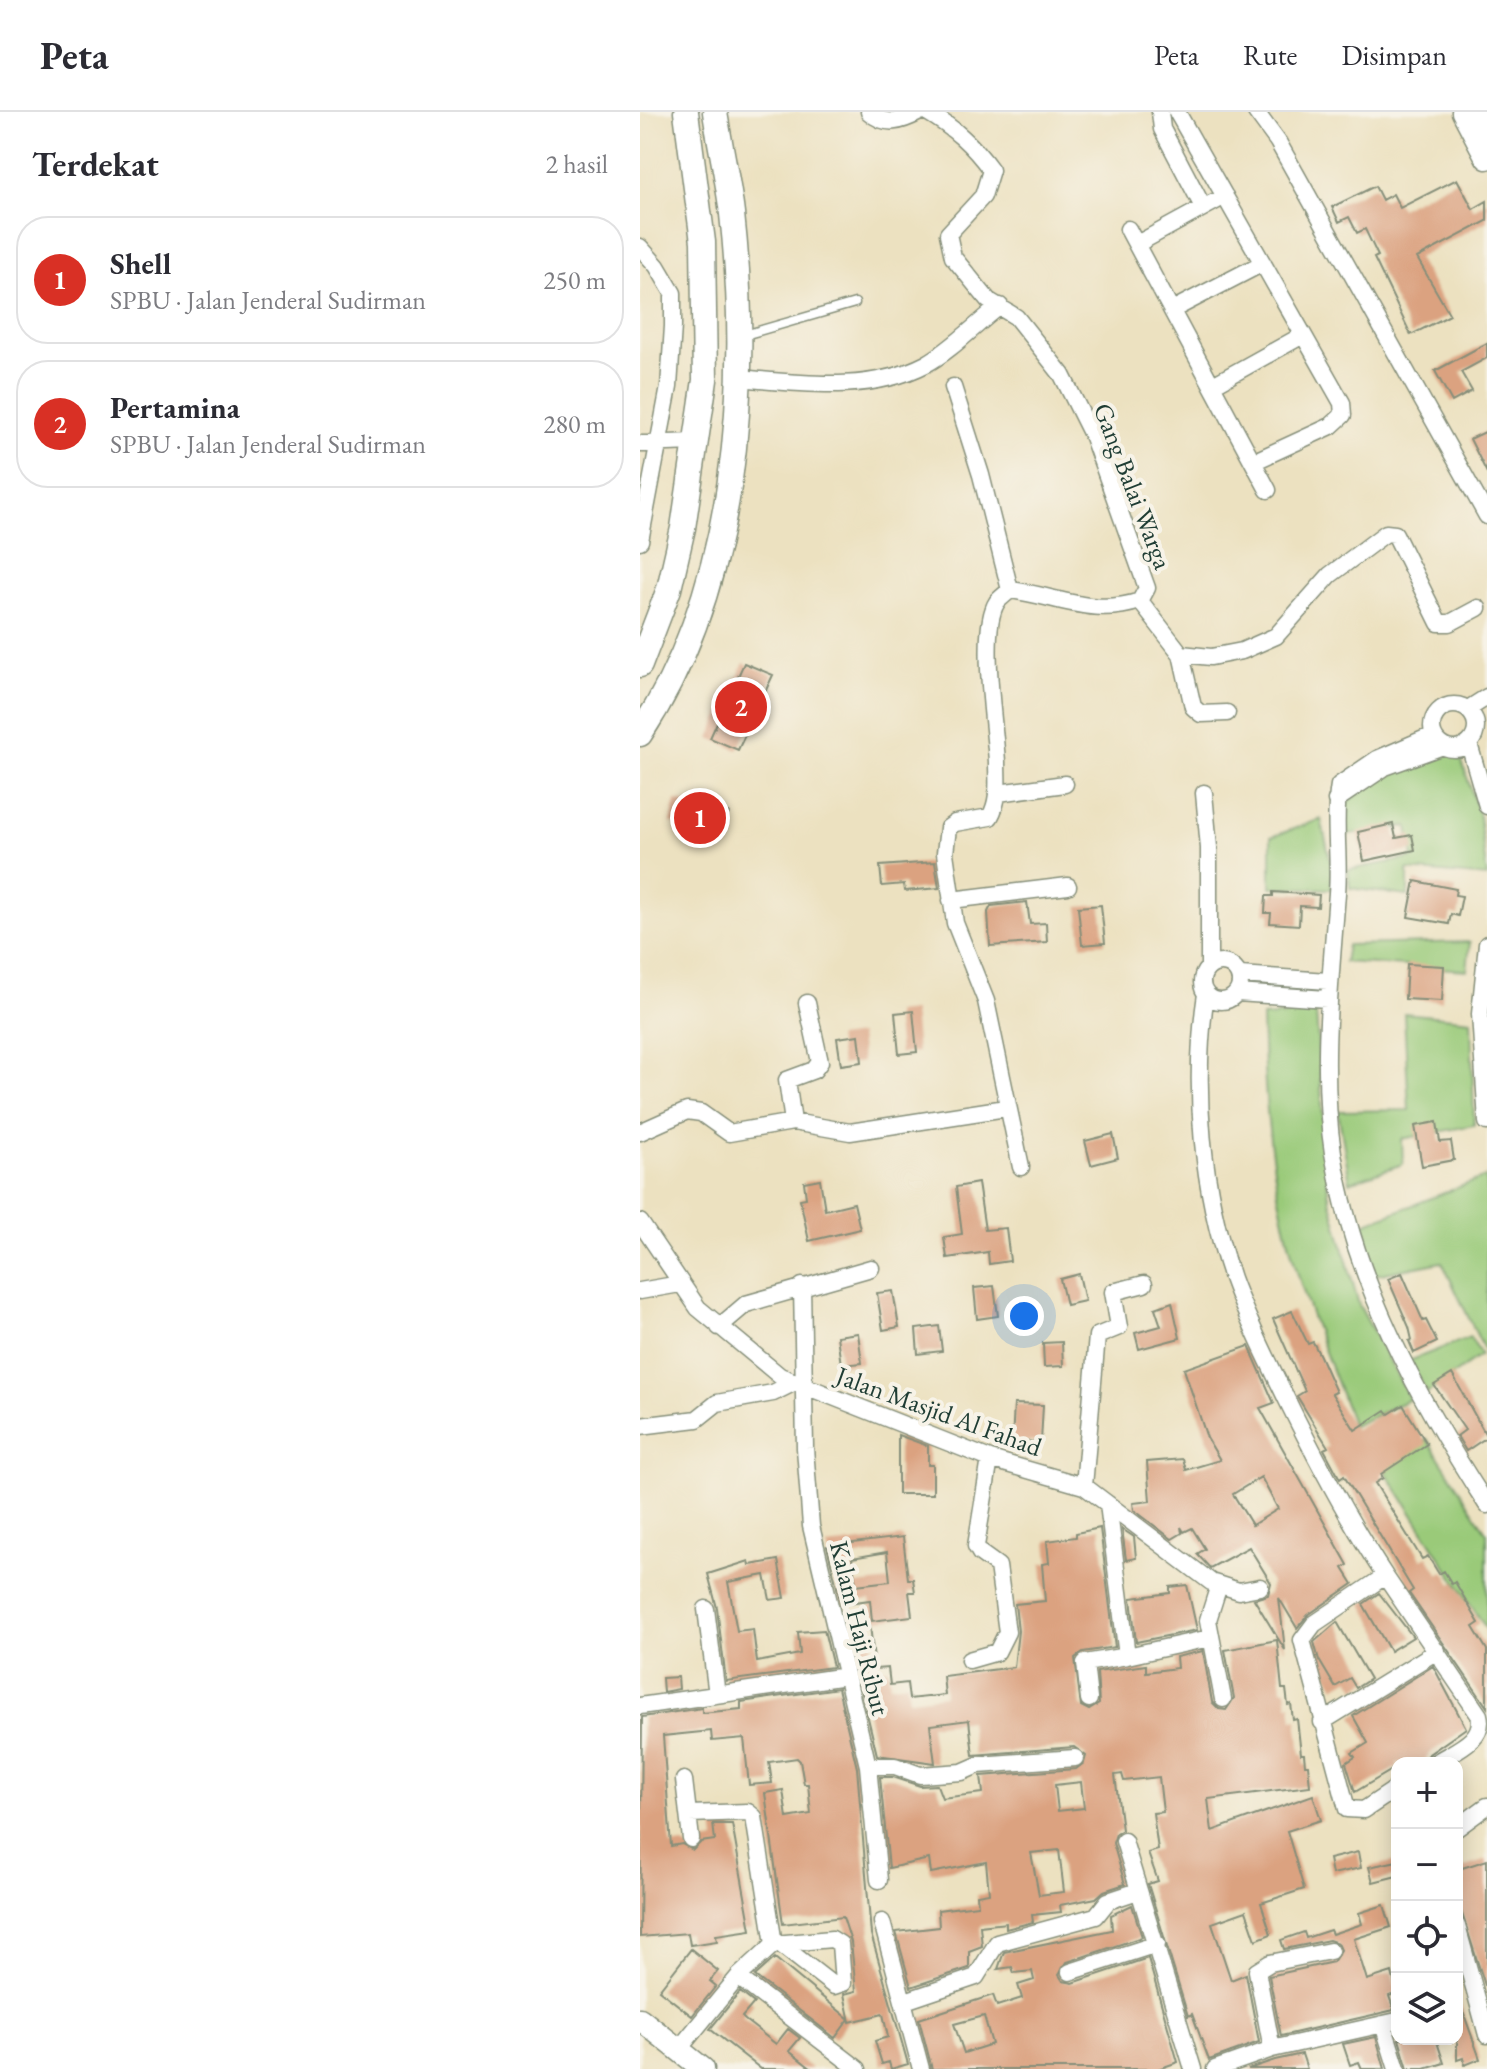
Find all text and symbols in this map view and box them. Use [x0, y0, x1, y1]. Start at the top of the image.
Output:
text: Peta [40, 31, 109, 80]
text: Peta [1154, 37, 1199, 73]
text: Rute [1243, 37, 1297, 73]
text: Disimpan [1341, 37, 1447, 73]
text: Terdekat [32, 142, 159, 186]
text: 2 hasil [546, 147, 608, 181]
text: Shell [110, 244, 171, 283]
text: 1 [53, 263, 67, 297]
text: 250 m [543, 263, 606, 297]
text: SPBU · Jalan Jenderal Sudirman [110, 283, 426, 317]
text: Pertamina [110, 388, 240, 427]
street label: Gang Balai Warga [1086, 398, 1181, 575]
text: 2 [53, 407, 67, 441]
text: 280 m [543, 407, 606, 441]
text: SPBU · Jalan Jenderal Sudirman [110, 427, 426, 461]
pin: 2 [715, 677, 767, 737]
pin: 1 [674, 788, 726, 848]
your location [1004, 1296, 1044, 1336]
street label: Jalan Masjid Al Fahad [830, 1357, 1047, 1464]
street label: Kalam Haji Ribut [822, 1537, 898, 1719]
map controls [1391, 1757, 1463, 2045]
button: + [1391, 1757, 1463, 1829]
button: − [1391, 1829, 1463, 1901]
button: locate [1391, 1901, 1463, 1973]
button: layers [1391, 1973, 1463, 2045]

